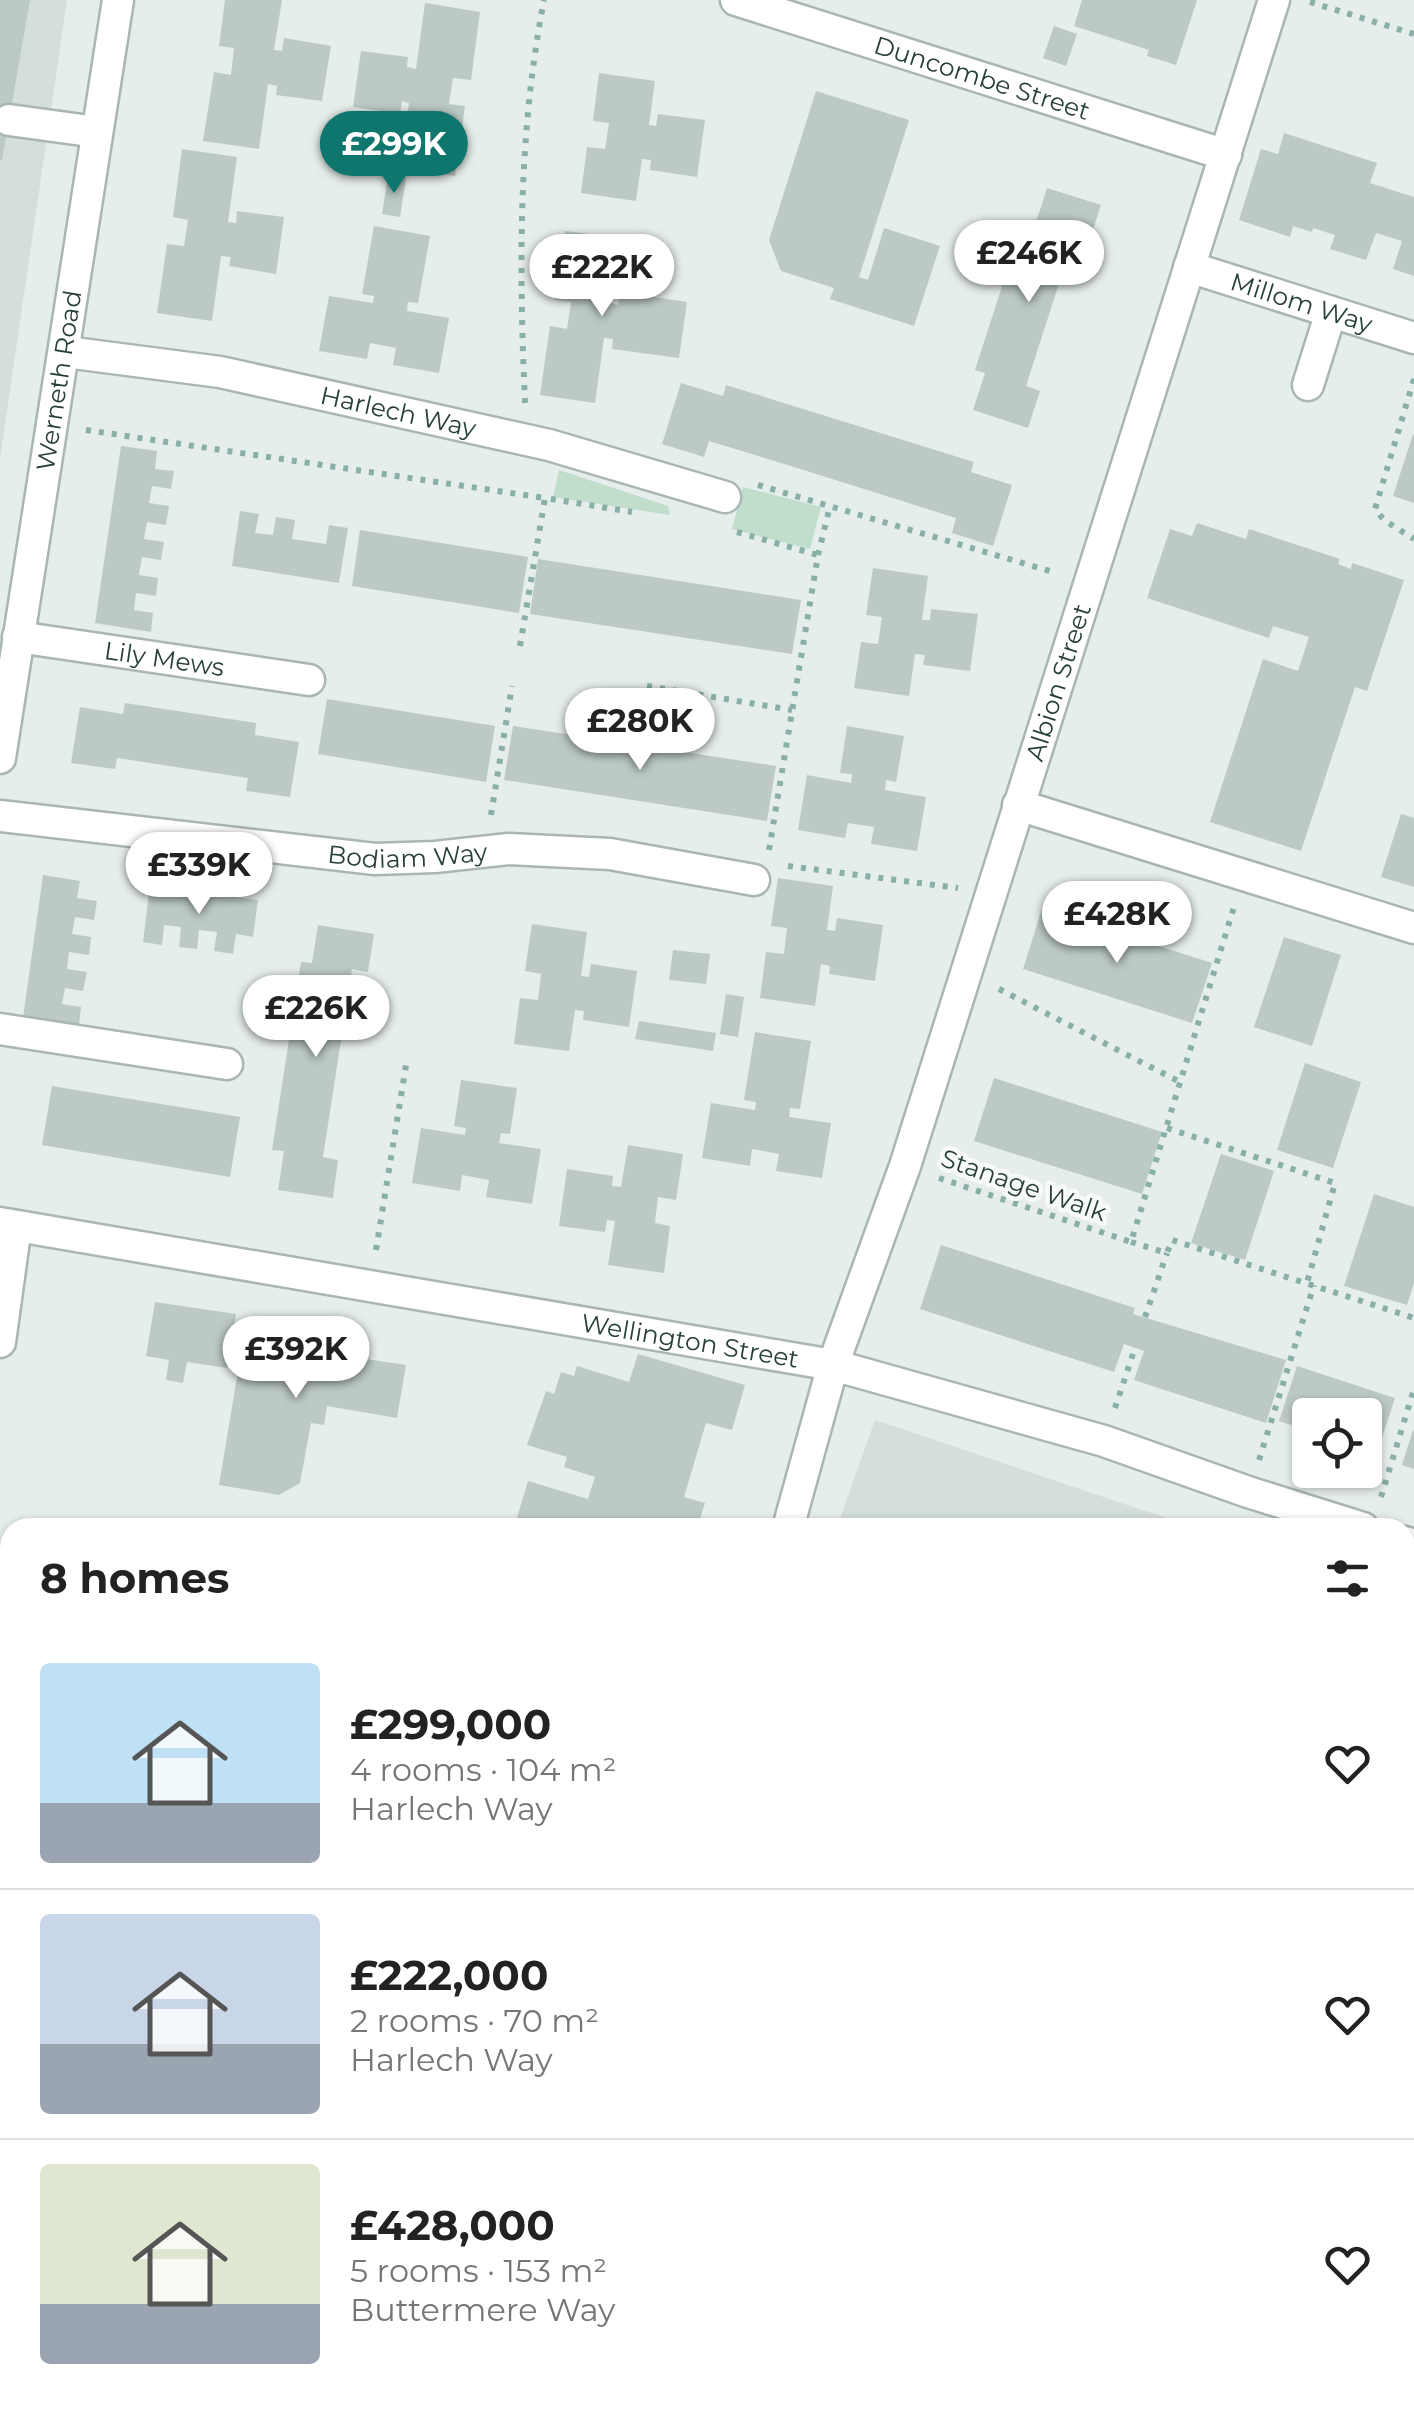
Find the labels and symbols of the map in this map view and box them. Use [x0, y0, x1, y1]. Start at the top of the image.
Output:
street label: Duncombe Street [870, 30, 1094, 126]
pin: £299K [324, 111, 464, 196]
pin: £246K [959, 220, 1099, 305]
pin: £222K [532, 234, 672, 319]
street label: Millom Way [1227, 266, 1377, 339]
street label: Werneth Road [30, 288, 88, 473]
street label: Harlech Way [318, 380, 479, 443]
street label: Albion Street [1019, 600, 1097, 765]
street label: Lily Mews [102, 635, 226, 682]
pin: £280K [570, 688, 710, 773]
pin: £339K [129, 832, 269, 917]
street label: Bodiam Way [326, 836, 489, 874]
pin: £428K [1047, 881, 1187, 966]
pin: £226K [246, 975, 386, 1060]
street label: Stanage Walk [937, 1143, 1111, 1227]
street label: Wellington Street [579, 1307, 801, 1374]
pin: £392K [226, 1316, 366, 1401]

